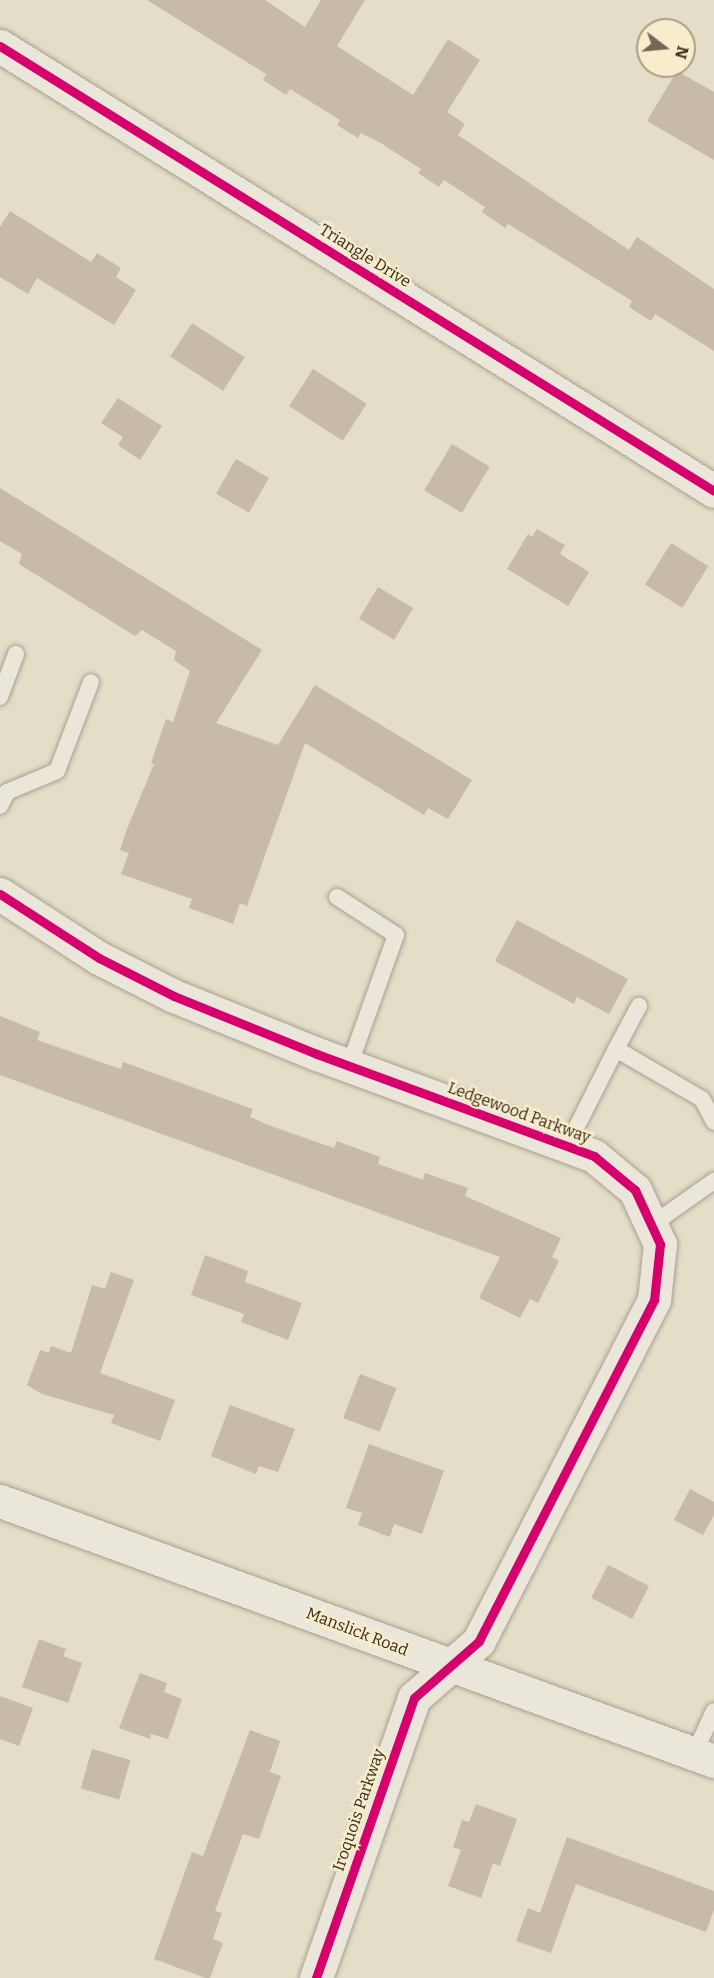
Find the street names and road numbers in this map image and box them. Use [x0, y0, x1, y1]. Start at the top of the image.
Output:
street label: Triangle Drive [316, 220, 414, 292]
street label: Ledgewood Parkway [445, 1078, 593, 1148]
street label: Manslick Road [303, 1604, 411, 1660]
street label: Iroquois Parkway [329, 1746, 389, 1874]

